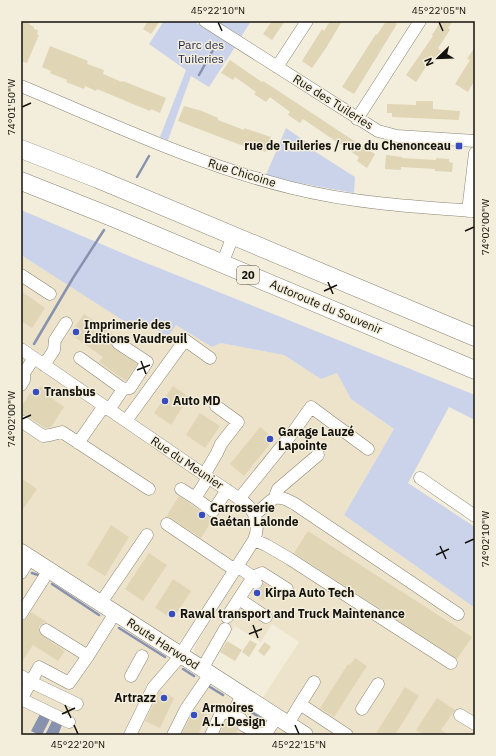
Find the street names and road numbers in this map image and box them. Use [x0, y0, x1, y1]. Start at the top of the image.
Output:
street label: Rue des Tuileries [290, 71, 376, 132]
street label: Rue Chicoine [206, 155, 278, 190]
road number: 20 [237, 266, 259, 284]
street label: Autoroute du Souvenir [268, 276, 385, 337]
street label: Rue du Meunier [148, 433, 227, 493]
street label: Route Harwood [124, 615, 202, 673]

